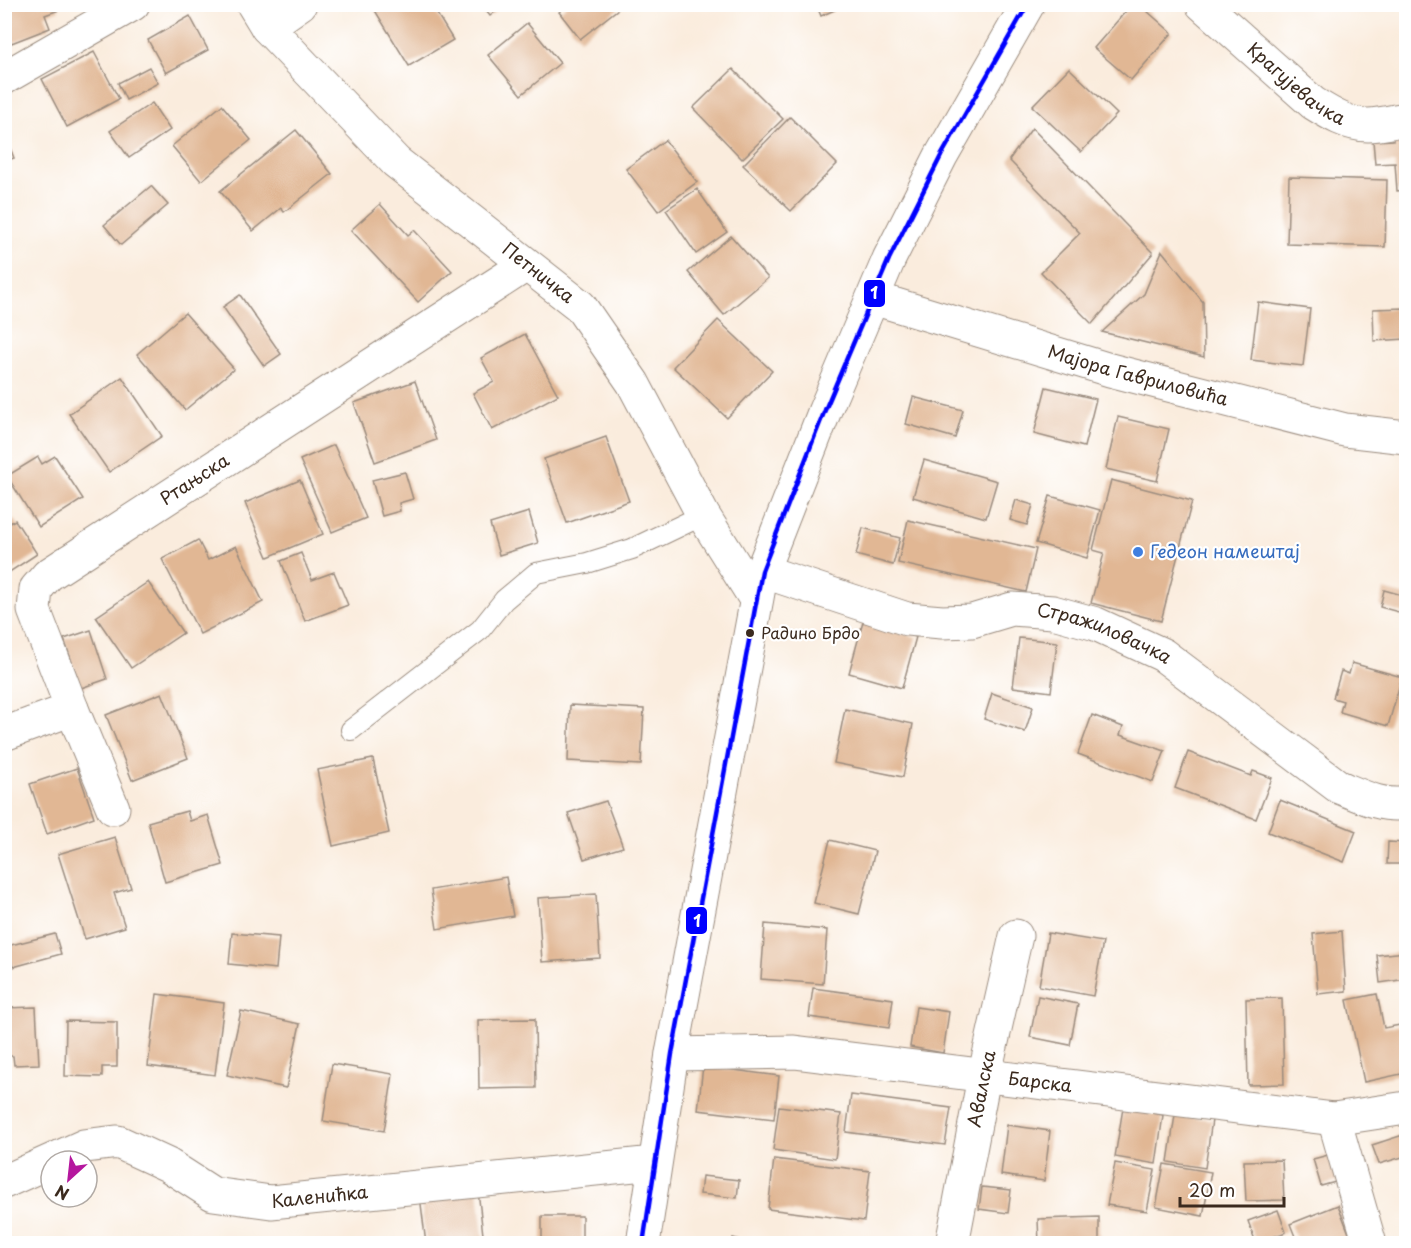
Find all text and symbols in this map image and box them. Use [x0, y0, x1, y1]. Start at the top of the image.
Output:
street label: Крагујевачка [1242, 35, 1351, 131]
street label: Петничка [497, 235, 581, 309]
line badge: 1 [863, 279, 886, 308]
text: 1 [870, 280, 878, 304]
street label: Мајора Гавриловића [1045, 337, 1232, 412]
street label: Ртањска [154, 446, 234, 511]
place label: Гедеон намештај [1150, 537, 1300, 564]
marker: Гедеон намештај [1131, 545, 1145, 559]
street label: Стражиловачка [1036, 596, 1179, 670]
place label: Радино Брдо [761, 620, 860, 644]
marker: Радино Брдо [744, 627, 756, 639]
line badge: 1 [685, 906, 708, 935]
text: 1 [693, 908, 701, 932]
street label: Авалска [960, 1047, 1002, 1129]
street label: Барска [1007, 1064, 1075, 1098]
north arrow [39, 1149, 99, 1209]
scale bar [1180, 1170, 1284, 1208]
text: 20 m [1189, 1176, 1235, 1203]
street label: Каленићка [270, 1177, 370, 1214]
text: N [51, 1180, 73, 1207]

